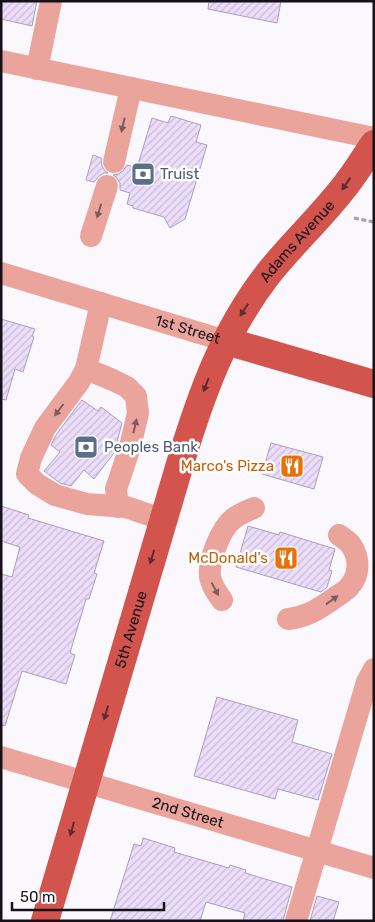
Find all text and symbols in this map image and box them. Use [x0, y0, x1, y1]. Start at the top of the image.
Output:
one-way arrow [118, 117, 126, 133]
bank icon: Truist [130, 161, 156, 187]
place label: Truist [160, 165, 199, 183]
one-way arrow [342, 178, 352, 191]
street label: Adams Avenue [256, 196, 338, 286]
one-way arrow [95, 204, 103, 219]
one-way arrow [239, 303, 248, 317]
street label: 1st Street [153, 311, 222, 348]
one-way arrow [202, 378, 210, 393]
one-way arrow [53, 403, 64, 416]
one-way arrow [131, 419, 139, 434]
bank icon: Peoples Bank [73, 434, 99, 460]
place label: Peoples Bank [104, 438, 198, 456]
restaurant icon: Marco's Pizza [279, 453, 305, 479]
place label: Marco's Pizza [181, 457, 274, 475]
restaurant icon: McDonald's [273, 545, 299, 571]
one-way arrow [148, 549, 156, 564]
place label: McDonald's [188, 549, 268, 567]
one-way arrow [211, 582, 219, 596]
street label: 5th Avenue [111, 589, 151, 670]
one-way arrow [325, 595, 339, 605]
one-way arrow [102, 705, 110, 720]
street label: 2nd Street [150, 793, 226, 832]
one-way arrow [67, 821, 75, 836]
scale bar [12, 880, 165, 912]
text: 50 m [20, 888, 55, 906]

